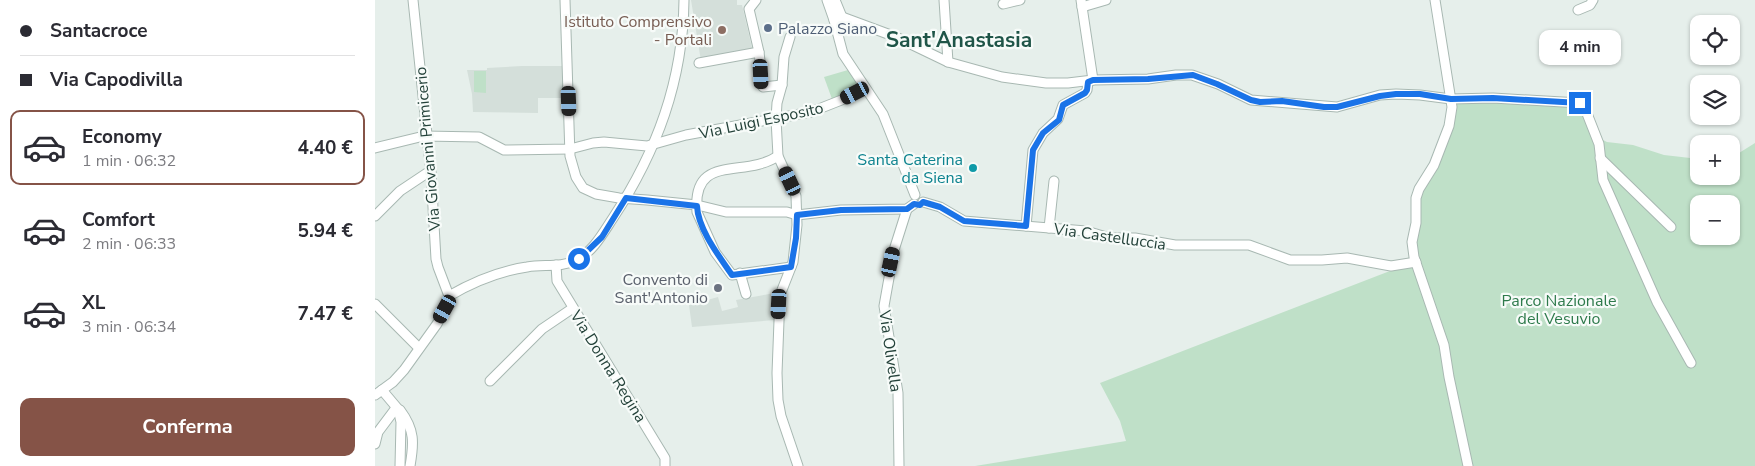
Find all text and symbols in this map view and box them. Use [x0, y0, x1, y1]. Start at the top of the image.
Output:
place label: Istituto Comprensivo - Portali [564, 11, 712, 51]
map controls [1690, 15, 1740, 245]
button: locate [1690, 15, 1740, 65]
text: Santacroce [50, 18, 147, 44]
place label: Palazzo Siano [778, 18, 877, 40]
marker: Palazzo Siano [762, 22, 774, 34]
marker: Istituto Comprensivo - Portali [716, 24, 728, 36]
district label: Sant'Anastasia [886, 26, 1032, 54]
callout: 4 min [1539, 31, 1621, 66]
text: 4 min [1559, 36, 1601, 58]
car [752, 59, 769, 89]
street label: Via Giovanni Primicerio [410, 66, 446, 233]
text: Via Capodivilla [50, 67, 183, 93]
button: layers [1690, 75, 1740, 125]
car [838, 80, 871, 106]
car [560, 86, 577, 116]
route end [1569, 92, 1591, 114]
street label: Via Luigi Esposito [696, 97, 826, 145]
text: Economy [82, 124, 162, 150]
icon: car [22, 125, 67, 170]
text: 4.40 € [298, 135, 353, 161]
button: + [1690, 135, 1740, 185]
place label: Santa Caterina da Siena [857, 149, 963, 189]
text: 1 min · 06:32 [82, 150, 176, 172]
marker: Santa Caterina da Siena [967, 162, 979, 174]
car [776, 164, 803, 198]
button: − [1690, 195, 1740, 245]
text: Comfort [82, 207, 155, 233]
icon: car [22, 208, 67, 253]
text: 5.94 € [298, 218, 353, 244]
street label: Via Castelluccia [1051, 218, 1167, 256]
text: 2 min · 06:33 [82, 233, 176, 255]
car [880, 246, 901, 278]
route start [568, 248, 590, 270]
place label: Convento di Sant'Antonio [615, 269, 708, 309]
marker: Convento di Sant'Antonio [712, 282, 724, 294]
car [770, 289, 787, 319]
text: XL [82, 290, 105, 316]
park label: Parco Nazionale del Vesuvio [1501, 290, 1617, 330]
icon: car [22, 291, 67, 336]
car [431, 292, 458, 326]
text: 7.47 € [298, 301, 353, 327]
street label: Via Donna Regina [564, 305, 652, 427]
street label: Via Olivella [873, 308, 907, 394]
text: 3 min · 06:34 [82, 316, 176, 338]
button: Conferma [20, 398, 355, 456]

